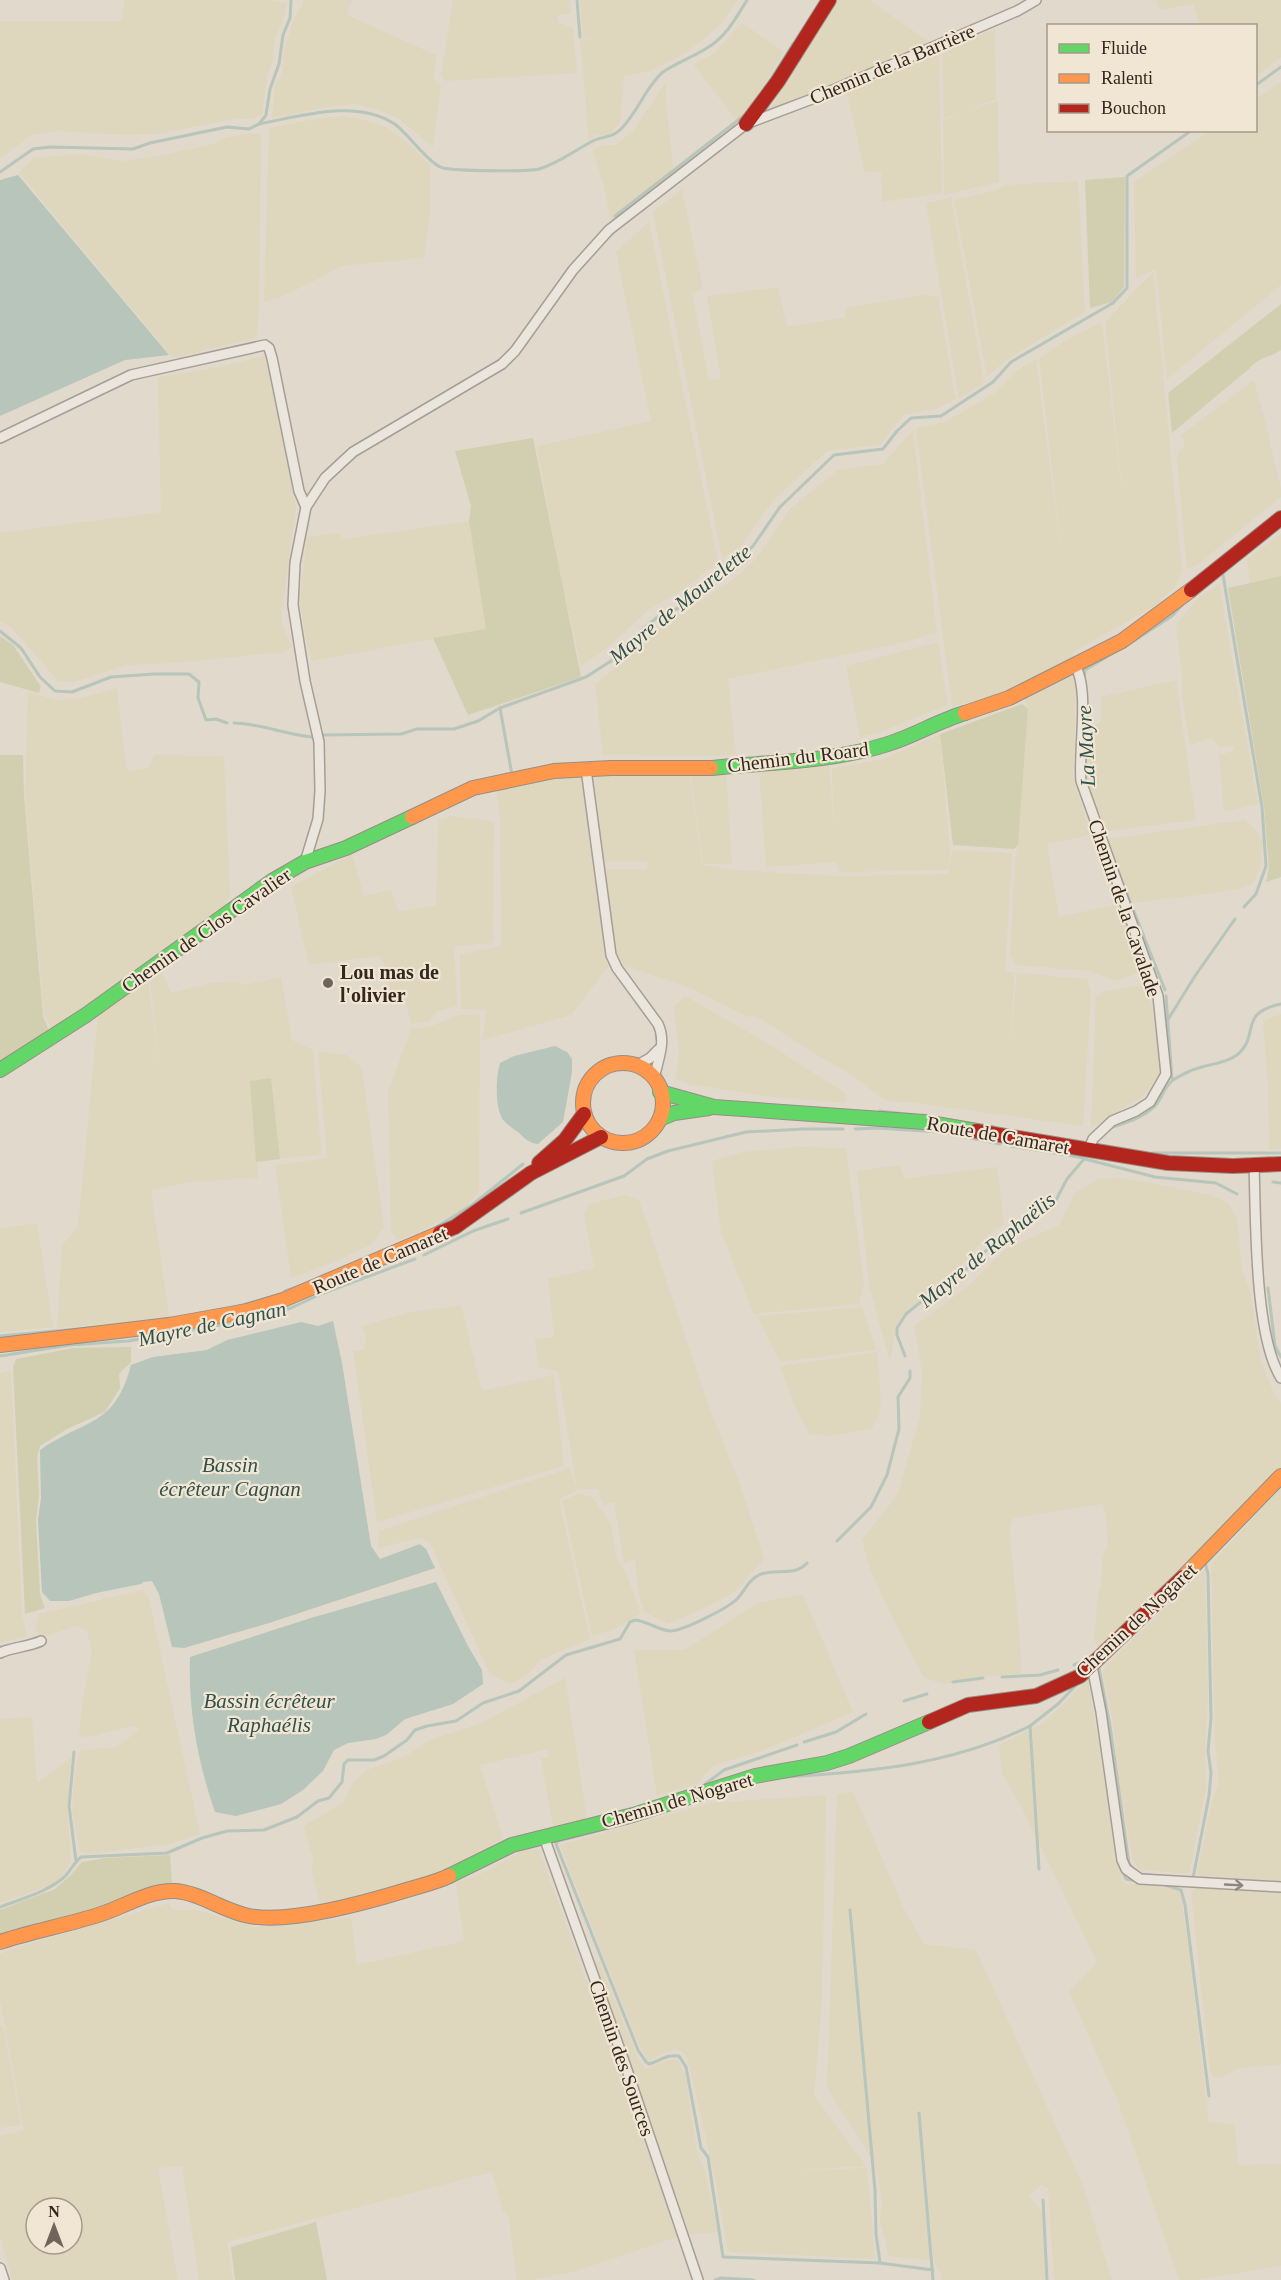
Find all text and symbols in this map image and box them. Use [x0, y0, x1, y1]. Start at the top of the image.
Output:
street label: Chemin de la Barrière [806, 19, 978, 109]
legend [1047, 24, 1257, 132]
text: Fluide [1101, 38, 1147, 58]
text: Ralenti [1101, 68, 1153, 88]
text: Bouchon [1101, 98, 1166, 118]
water label: Mayre de Mourelette [603, 539, 756, 669]
water label: La Mayre [1072, 705, 1100, 788]
street label: Chemin du Roard [726, 737, 870, 777]
street label: Chemin de la Cavalade [1084, 816, 1166, 1000]
street label: Chemin de Clos Cavalier [117, 863, 295, 997]
place label: Lou mas de l'olivier [340, 961, 439, 1006]
marker: Lou mas de l'olivier [321, 976, 335, 990]
street label: Route de Camaret [925, 1112, 1071, 1158]
water label: Mayre de Raphaëlis [913, 1188, 1060, 1313]
street label: Route de Camaret [309, 1221, 451, 1298]
water label: Mayre de Cagnan [135, 1297, 288, 1352]
water label: Bassin écrêteur Cagnan [159, 1453, 301, 1501]
street label: Chemin de Nogaret [1071, 1558, 1202, 1682]
water label: Bassin écrêteur Raphaélis [203, 1689, 335, 1737]
street label: Chemin de Nogaret [599, 1768, 756, 1833]
one-way arrow [1223, 1879, 1243, 1890]
street label: Chemin des Sources [585, 1977, 659, 2139]
north arrow [24, 2196, 84, 2256]
text: N [48, 2203, 60, 2220]

